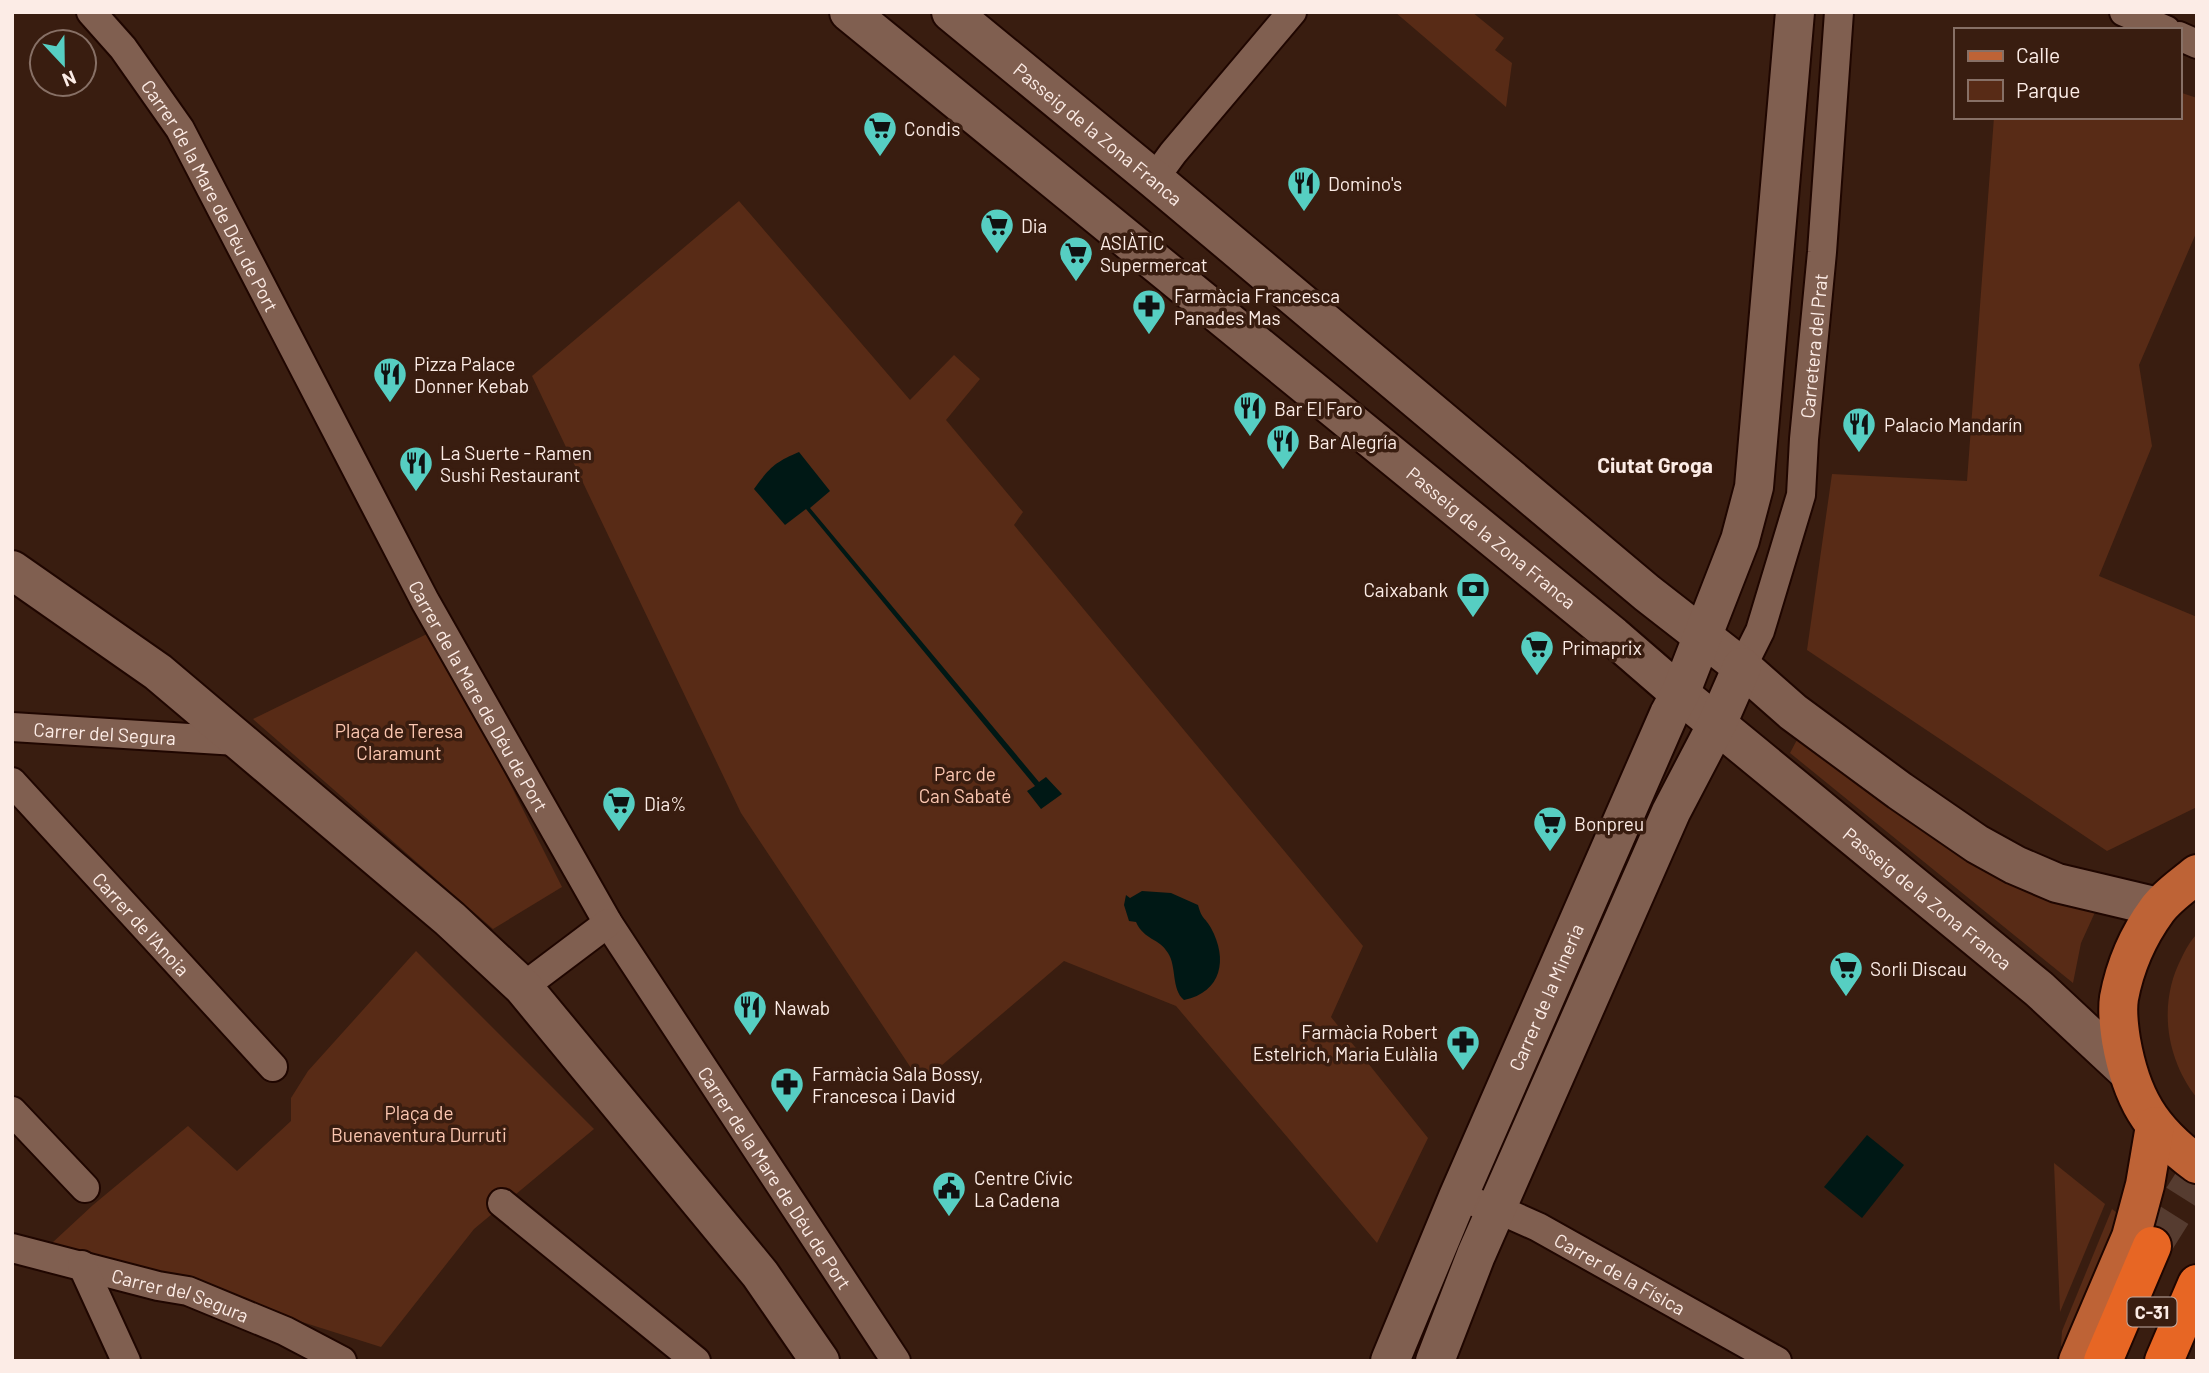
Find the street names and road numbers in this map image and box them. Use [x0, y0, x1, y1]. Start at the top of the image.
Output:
street label: Passeig de la Zona Franca [1009, 57, 1187, 210]
street label: Carrer de la Mare de Déu de Port [137, 75, 284, 315]
street label: Carretera del Prat [1795, 272, 1831, 419]
street label: Passeig de la Zona Franca [1403, 461, 1581, 613]
street label: Carrer de la Mare de Déu de Port [405, 576, 554, 815]
street label: Carrer del Segura [33, 717, 177, 749]
street label: Passeig de la Zona Franca [1839, 822, 2017, 974]
street label: Carrer de l'Anoia [88, 867, 195, 980]
street label: Carrer de la Mineria [1503, 920, 1588, 1074]
street label: Carrer de la Mare de Déu de Port [694, 1062, 857, 1293]
street label: Carrer de la Física [1551, 1227, 1690, 1319]
street label: Carrer del Segura [109, 1263, 253, 1326]
road number: C-31 [2128, 1297, 2176, 1326]

